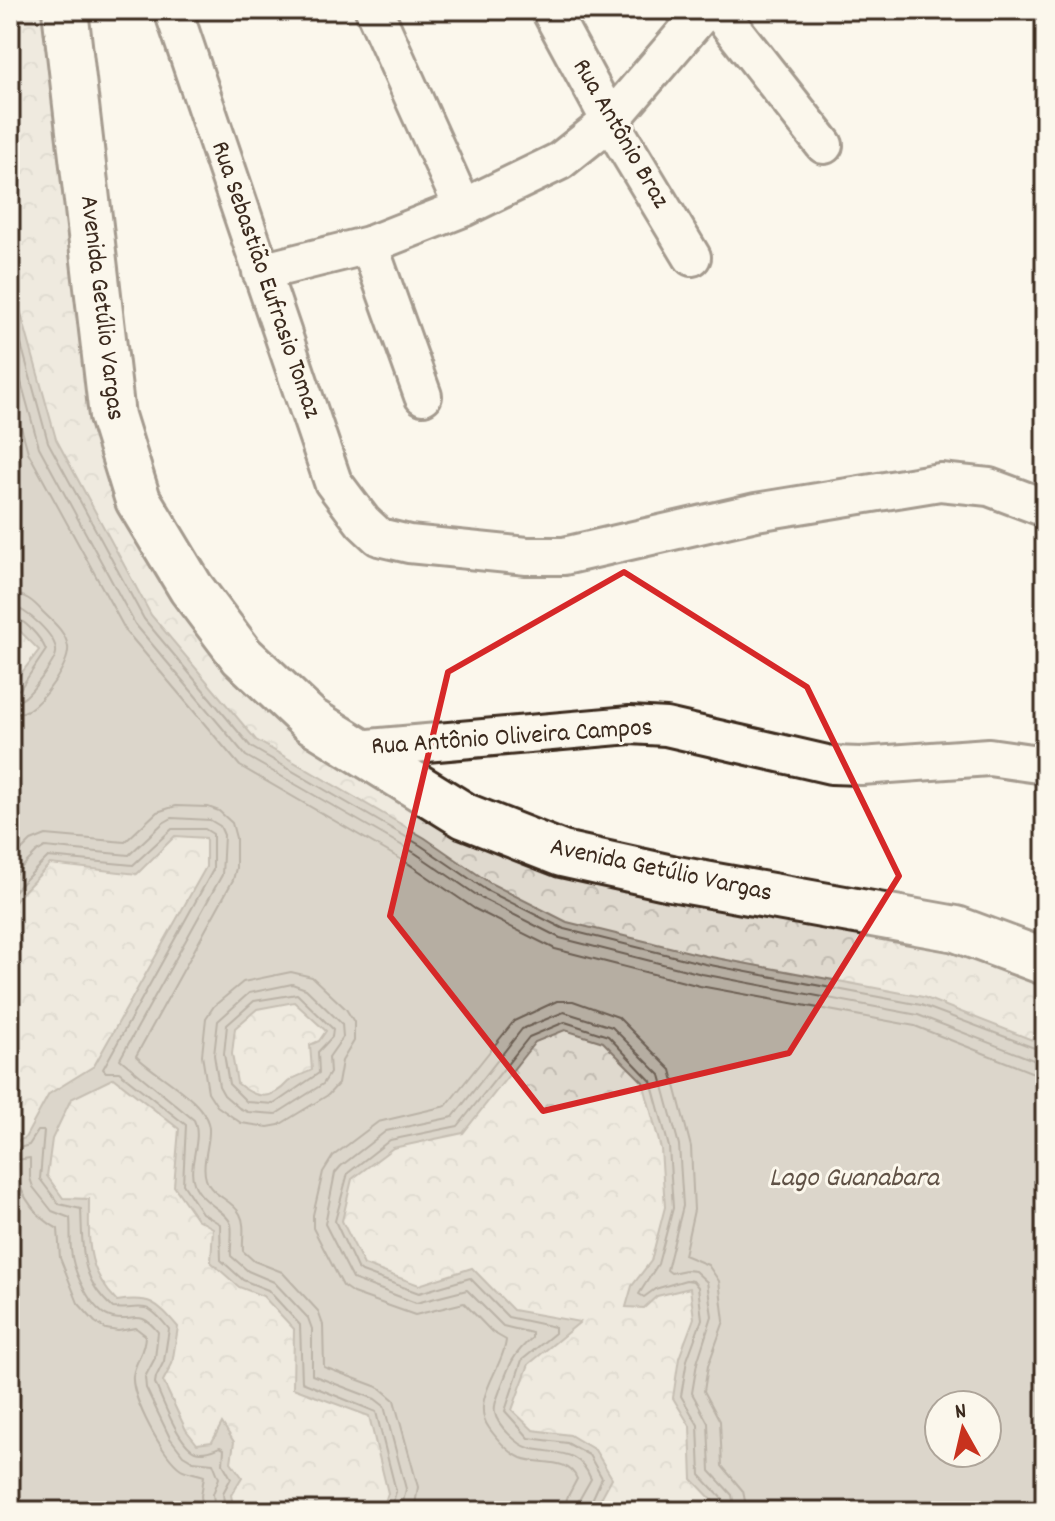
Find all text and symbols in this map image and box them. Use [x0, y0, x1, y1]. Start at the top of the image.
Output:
street label: Rua Antônio Braz [562, 52, 678, 216]
street label: Rua Sebastião Eufrasio Tomaz [200, 136, 330, 424]
street label: Avenida Getúlio Vargas [69, 193, 133, 423]
street label: Rua Antônio Oliveira Campos [370, 710, 654, 766]
street label: Avenida Getúlio Vargas [546, 829, 776, 913]
water label: Lago Guanabara [769, 1160, 941, 1200]
north arrow [923, 1389, 1003, 1469]
text: N [953, 1397, 968, 1429]

